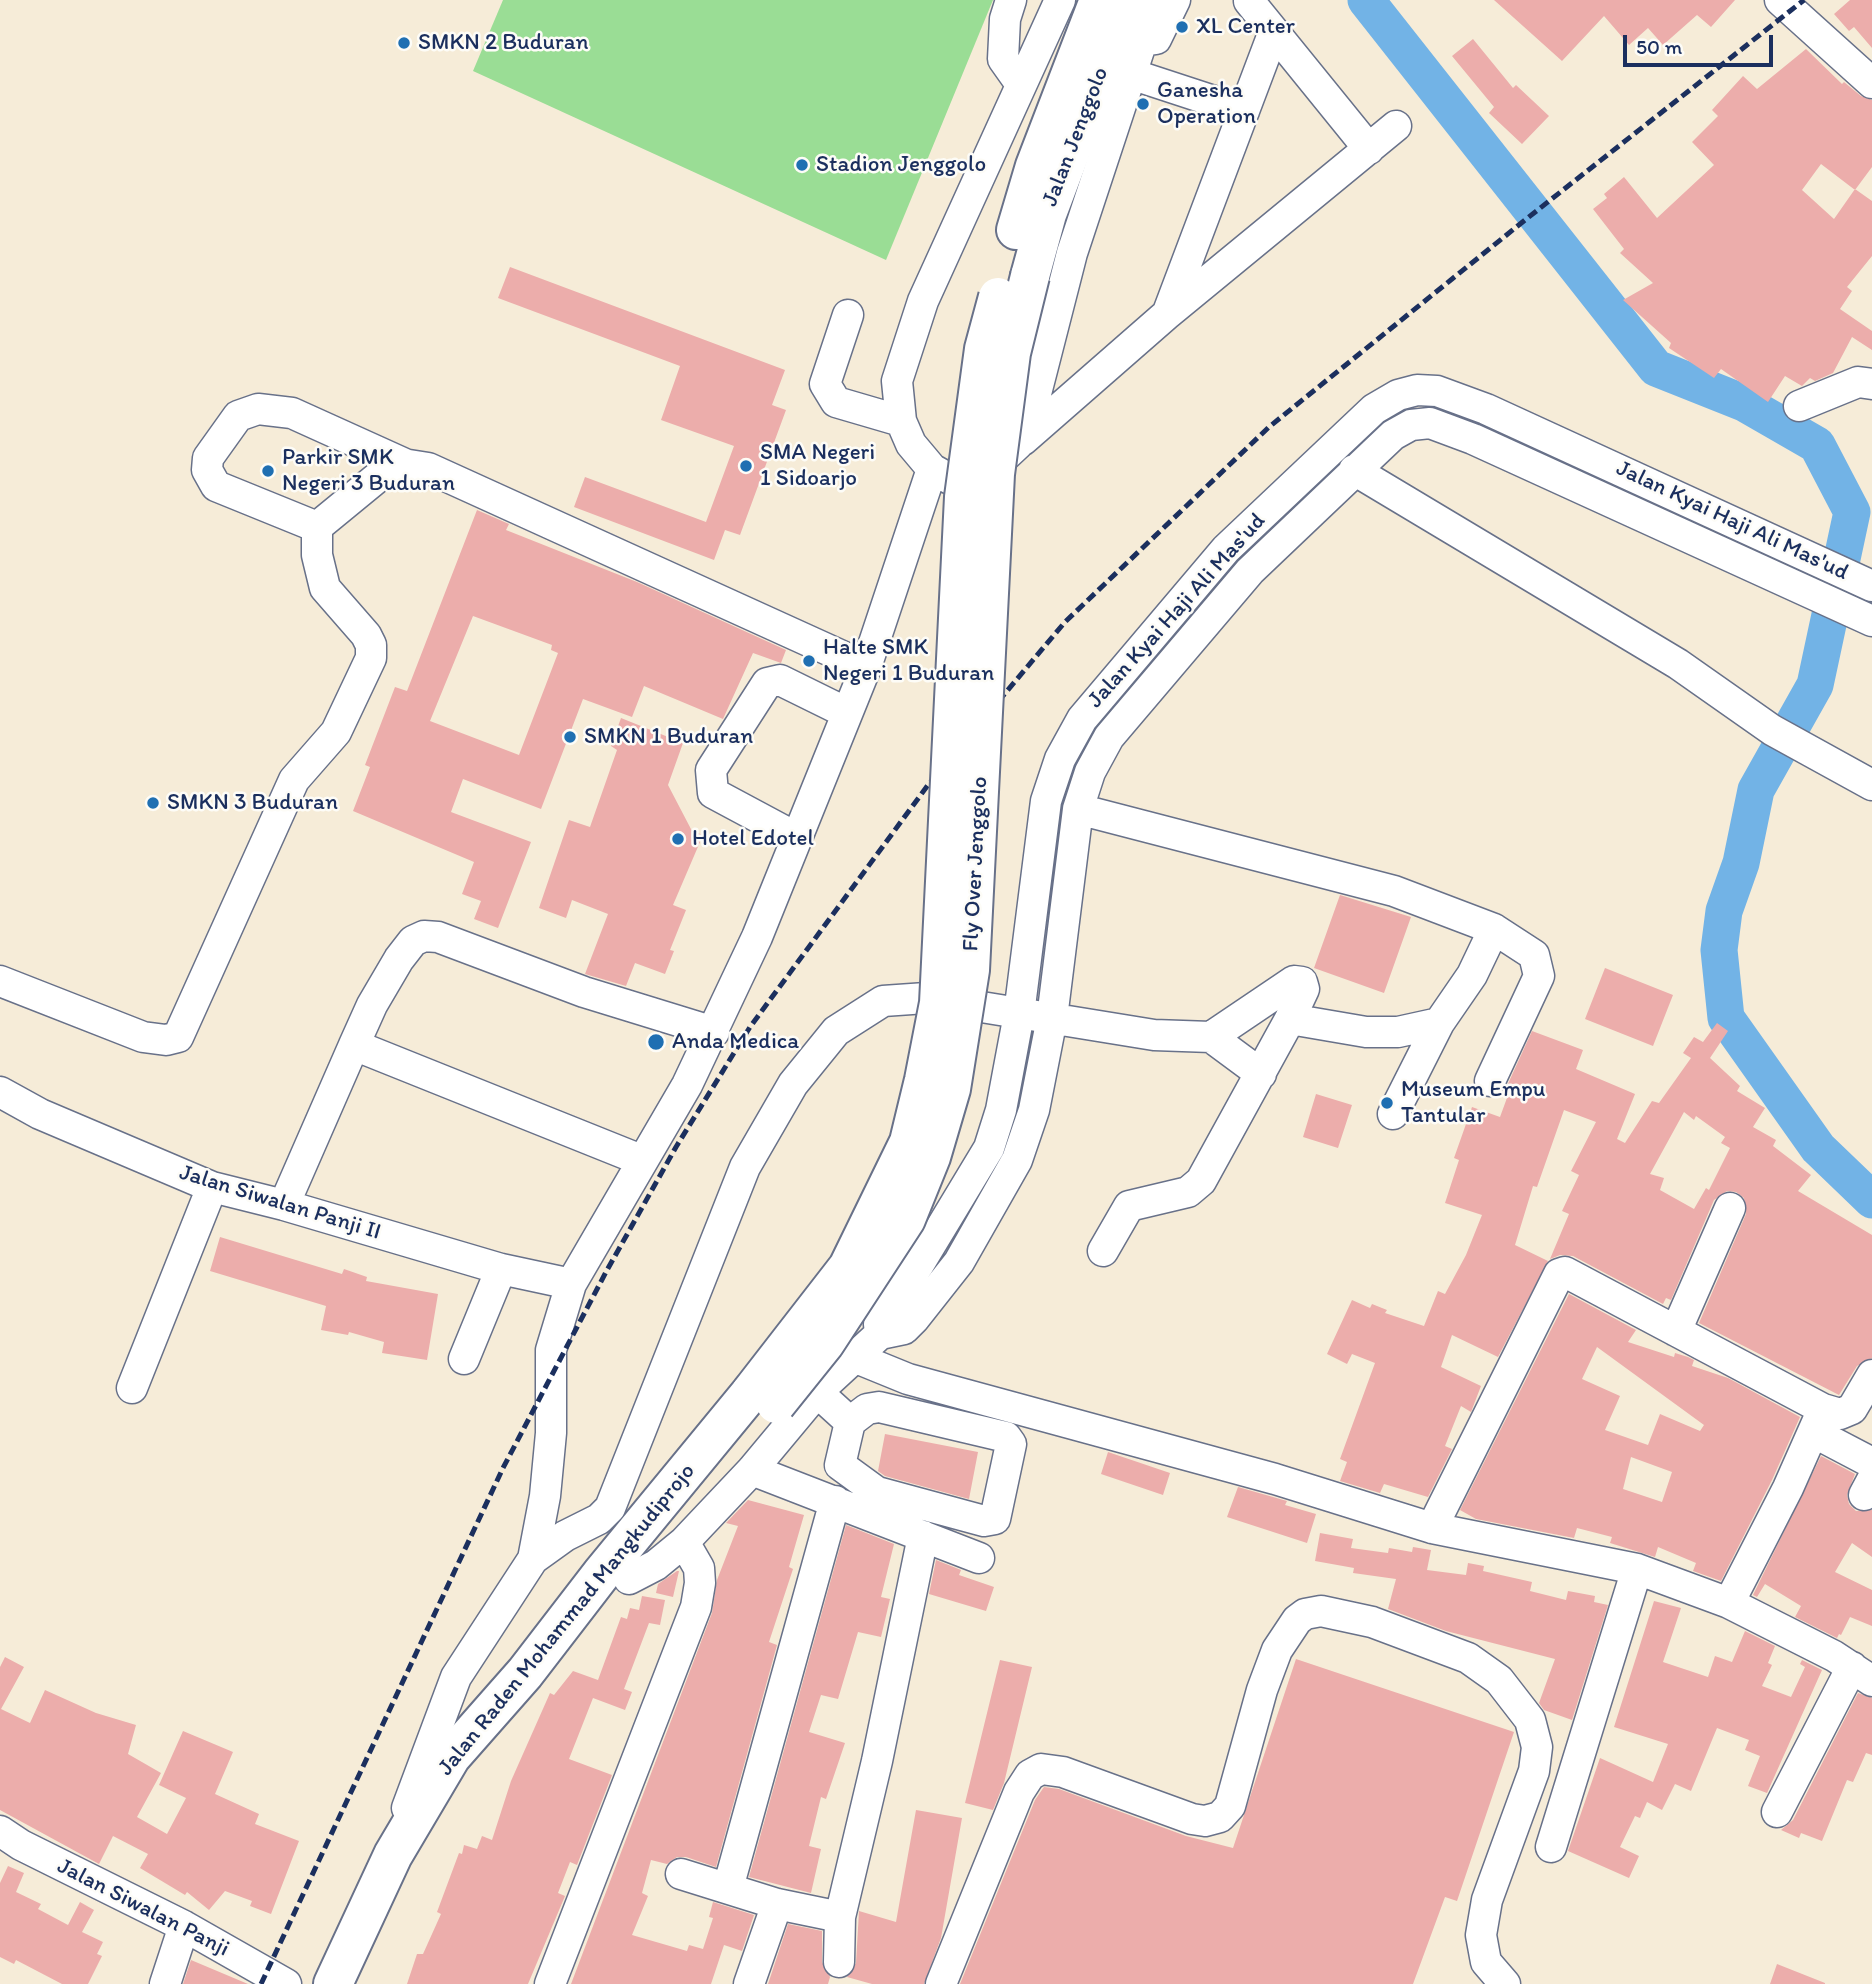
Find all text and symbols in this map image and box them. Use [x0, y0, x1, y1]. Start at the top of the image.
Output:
place label: XL Center [1196, 13, 1295, 41]
marker: XL Center [1174, 19, 1190, 35]
scale bar [1627, 21, 1778, 65]
place label: SMKN 2 Buduran [418, 29, 589, 57]
text: 50 m [1636, 34, 1682, 59]
marker: SMKN 2 Buduran [396, 35, 412, 51]
street label: Jalan Jenggolo [1037, 64, 1115, 210]
place label: Ganesha Operation [1157, 77, 1256, 131]
marker: Ganesha Operation [1135, 96, 1151, 112]
place label: Stadion Jenggolo [816, 151, 986, 179]
marker: Stadion Jenggolo [794, 157, 810, 173]
place label: SMA Negeri 1 Sidoarjo [760, 439, 875, 493]
place label: Parkir SMK Negeri 3 Buduran [282, 444, 455, 498]
street label: Jalan Kyai Haji Ali Mas'ud [1612, 455, 1852, 587]
marker: SMA Negeri 1 Sidoarjo [738, 458, 754, 474]
marker: Parkir SMK Negeri 3 Buduran [260, 463, 276, 479]
street label: Jalan Kyai Haji Ali Mas'ud [1082, 508, 1272, 714]
place label: Halte SMK Negeri 1 Buduran [823, 634, 994, 688]
marker: Halte SMK Negeri 1 Buduran [801, 653, 817, 669]
place label: SMKN 1 Buduran [584, 723, 753, 751]
marker: SMKN 1 Buduran [562, 729, 578, 745]
street label: Fly Over Jenggolo [958, 776, 994, 952]
place label: SMKN 3 Buduran [167, 789, 338, 817]
marker: SMKN 3 Buduran [145, 795, 161, 811]
place label: Hotel Edotel [692, 825, 814, 853]
marker: Hotel Edotel [670, 831, 686, 847]
place label: Anda Medica [672, 1028, 799, 1056]
marker: Anda Medica [646, 1032, 666, 1052]
place label: Museum Empu Tantular [1401, 1076, 1546, 1130]
marker: Museum Empu Tantular [1379, 1095, 1395, 1111]
street label: Jalan Siwalan Panji II [176, 1159, 384, 1247]
street label: Jalan Raden Mohammad Mangkudiprojo [432, 1458, 702, 1782]
street label: Jalan Siwalan Panji [52, 1853, 234, 1963]

